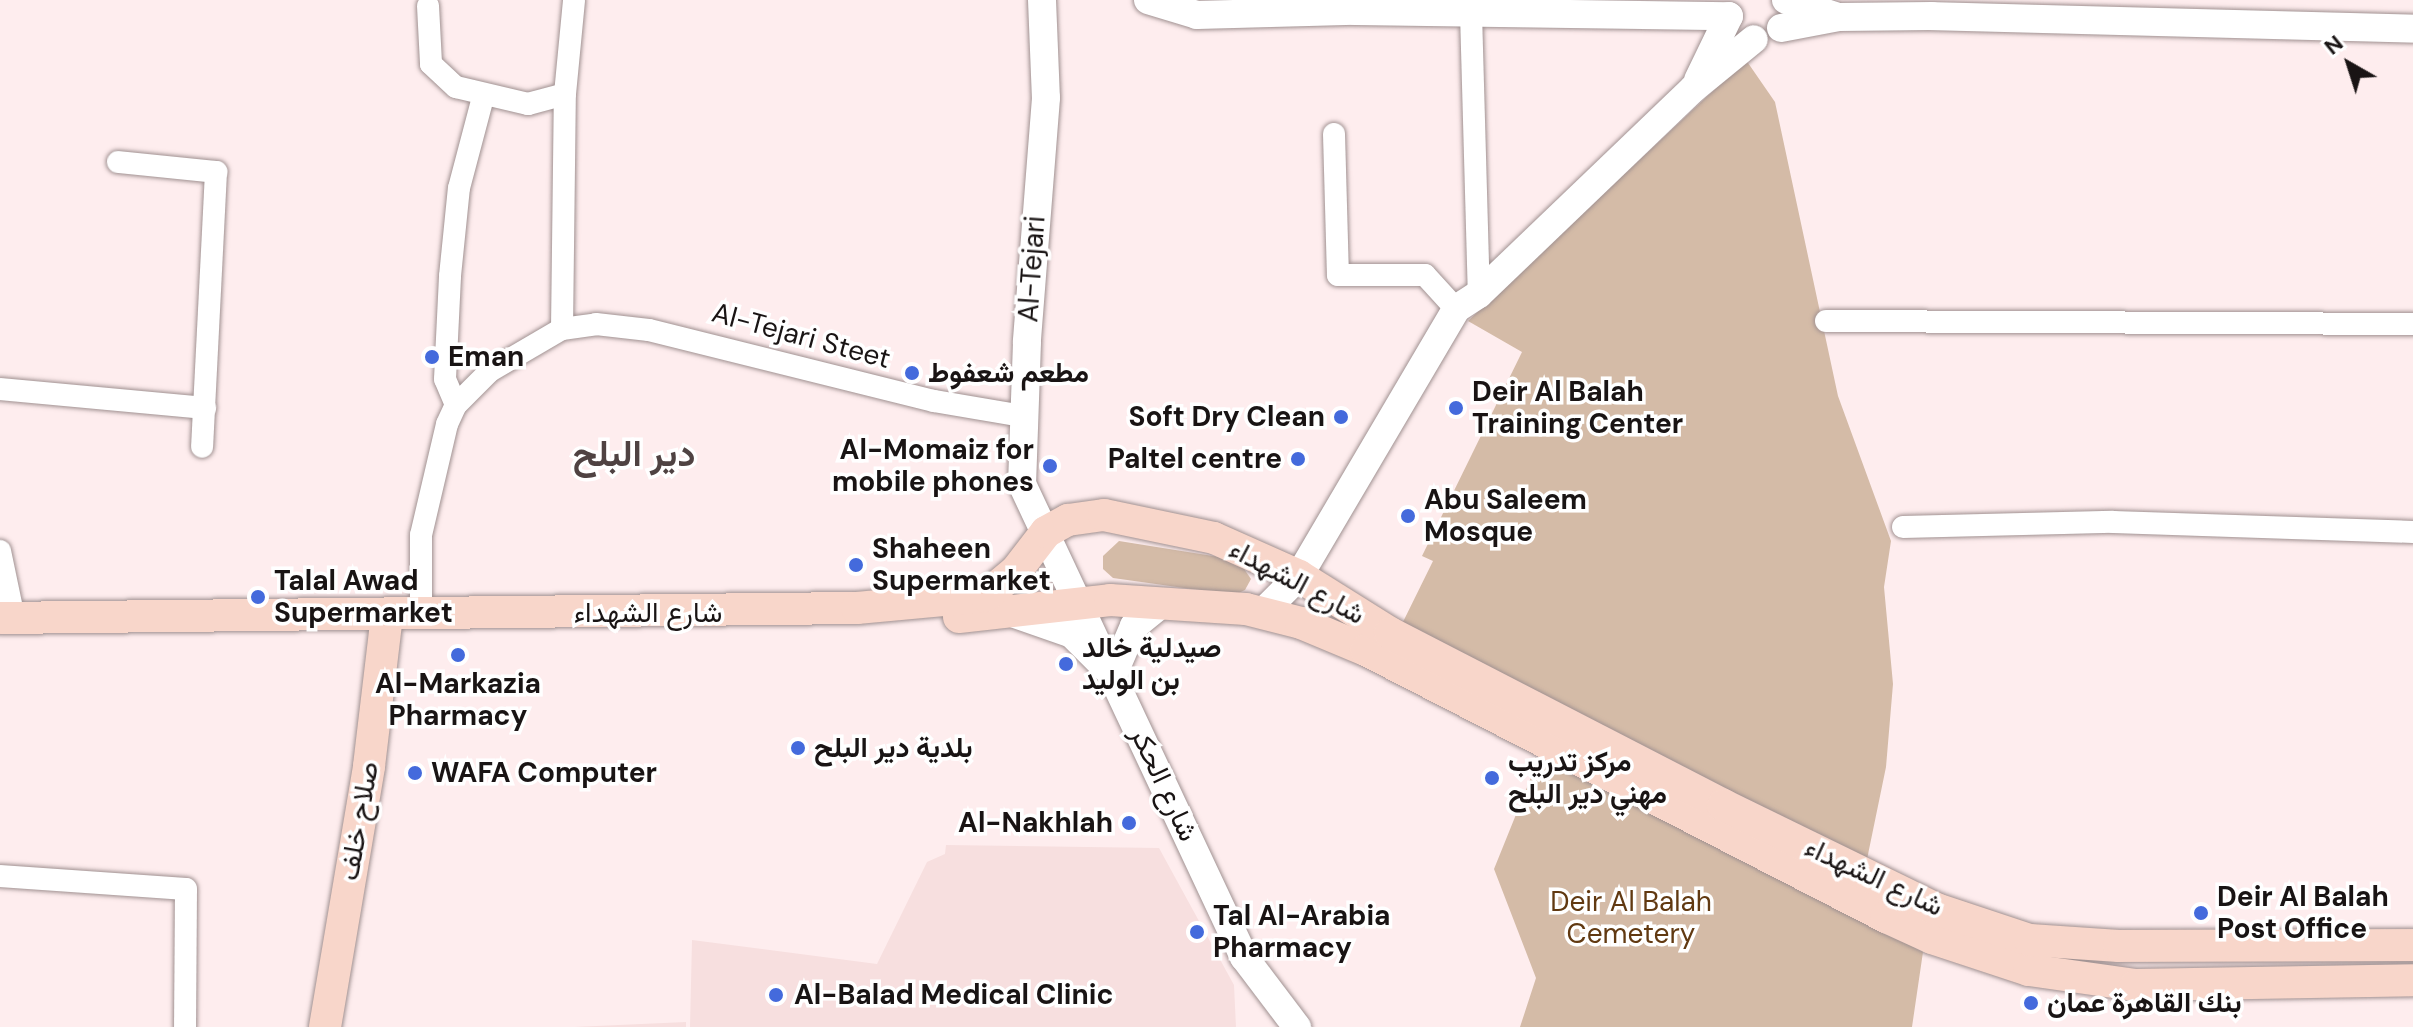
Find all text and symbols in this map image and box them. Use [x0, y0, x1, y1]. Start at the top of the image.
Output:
north arrow [2309, 24, 2389, 104]
text: N [2318, 29, 2349, 61]
street label: Al-Tejari [1012, 215, 1052, 323]
street label: Al-Tejari Steet [708, 296, 894, 376]
place label: Eman [448, 340, 524, 374]
marker: Eman [423, 348, 441, 366]
place label: مطعم شعفوط [928, 356, 1089, 390]
marker: مطعم شعفوط [903, 364, 921, 382]
place label: Deir Al Balah Training Center [1472, 375, 1683, 441]
marker: Deir Al Balah Training Center [1447, 399, 1465, 417]
place label: Soft Dry Clean [1128, 400, 1325, 434]
marker: Soft Dry Clean [1332, 408, 1350, 426]
district label: دير البلح [573, 432, 695, 476]
place label: Al-Momaiz for mobile phones [832, 433, 1034, 499]
place label: Paltel centre [1108, 442, 1282, 476]
marker: Paltel centre [1289, 450, 1307, 468]
marker: Al-Momaiz for mobile phones [1041, 457, 1059, 475]
place label: Abu Saleem Mosque [1424, 483, 1587, 549]
marker: Abu Saleem Mosque [1399, 507, 1417, 525]
place label: Shaheen Supermarket [872, 532, 1051, 598]
street label: شارع الشهداء [1223, 532, 1371, 632]
marker: Shaheen Supermarket [847, 556, 865, 574]
place label: Talal Awad Supermarket [274, 564, 453, 630]
marker: Talal Awad Supermarket [249, 588, 267, 606]
street label: شارع الشهداء [574, 596, 722, 630]
place label: صيدلية خالد بن الوليد [1082, 631, 1221, 697]
marker: Al-Markazia Pharmacy [449, 646, 467, 664]
marker: صيدلية خالد بن الوليد [1057, 655, 1075, 673]
place label: Al-Markazia Pharmacy [375, 667, 541, 733]
street label: شارع الحكر [1123, 721, 1205, 847]
place label: بلدية دير البلح [814, 731, 973, 765]
marker: بلدية دير البلح [789, 739, 807, 757]
place label: مركز تدريب مهني دير البلح [1508, 745, 1667, 811]
place label: WAFA Computer [431, 756, 657, 790]
street label: صلاح خلف [332, 759, 386, 883]
marker: WAFA Computer [406, 764, 424, 782]
marker: مركز تدريب مهني دير البلح [1483, 769, 1501, 787]
place label: Al-Nakhlah [958, 806, 1113, 840]
marker: Al-Nakhlah [1120, 814, 1138, 832]
street label: شارع الشهداء [1800, 830, 1948, 924]
place label: Deir Al Balah Post Office [2217, 880, 2389, 946]
park label: Deir Al Balah Cemetery [1550, 885, 1712, 951]
place label: Tal Al-Arabia Pharmacy [1213, 899, 1390, 965]
marker: Deir Al Balah Post Office [2192, 904, 2210, 922]
marker: Tal Al-Arabia Pharmacy [1188, 923, 1206, 941]
place label: Al-Balad Medical Clinic [794, 978, 1113, 1012]
marker: Al-Balad Medical Clinic [765, 984, 787, 1006]
place label: بنك القاهرة عمان [2047, 986, 2242, 1020]
marker: بنك القاهرة عمان [2022, 994, 2040, 1012]

